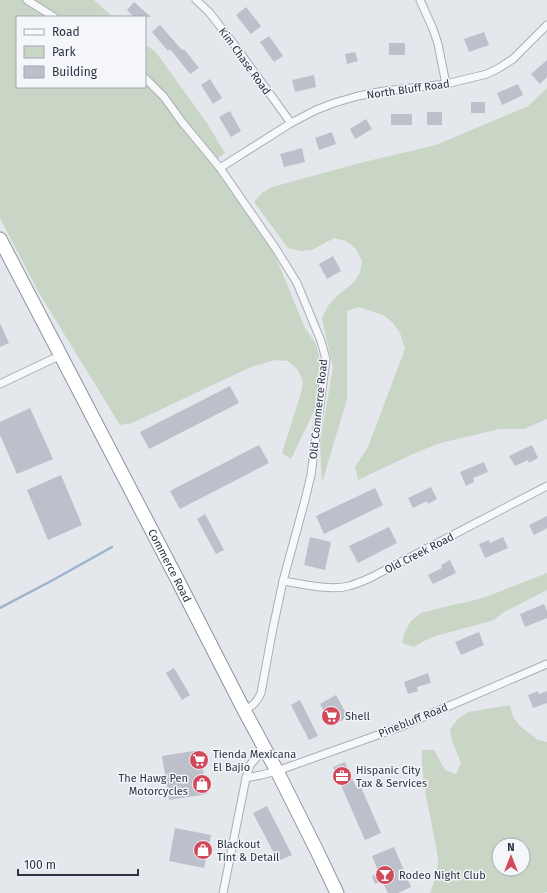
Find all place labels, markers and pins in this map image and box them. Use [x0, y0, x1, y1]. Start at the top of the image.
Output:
supermarket icon: Shell [320, 705, 342, 727]
place label: Shell [345, 710, 370, 723]
place label: Tienda Mexicana El Bajio [213, 748, 296, 774]
supermarket icon: Tienda Mexicana El Bajio [188, 749, 210, 771]
place label: Hispanic City Tax & Services [356, 764, 427, 790]
office icon: Hispanic City Tax & Services [331, 765, 353, 787]
place label: The Hawg Pen Motorcycles [119, 772, 188, 798]
shop icon: The Hawg Pen Motorcycles [191, 773, 213, 795]
place label: Blackout Tint & Detail [217, 838, 279, 864]
shop icon: Blackout Tint & Detail [192, 839, 214, 861]
bar icon: Rodeo Night Club [374, 864, 396, 886]
place label: Rodeo Night Club [399, 869, 486, 882]

